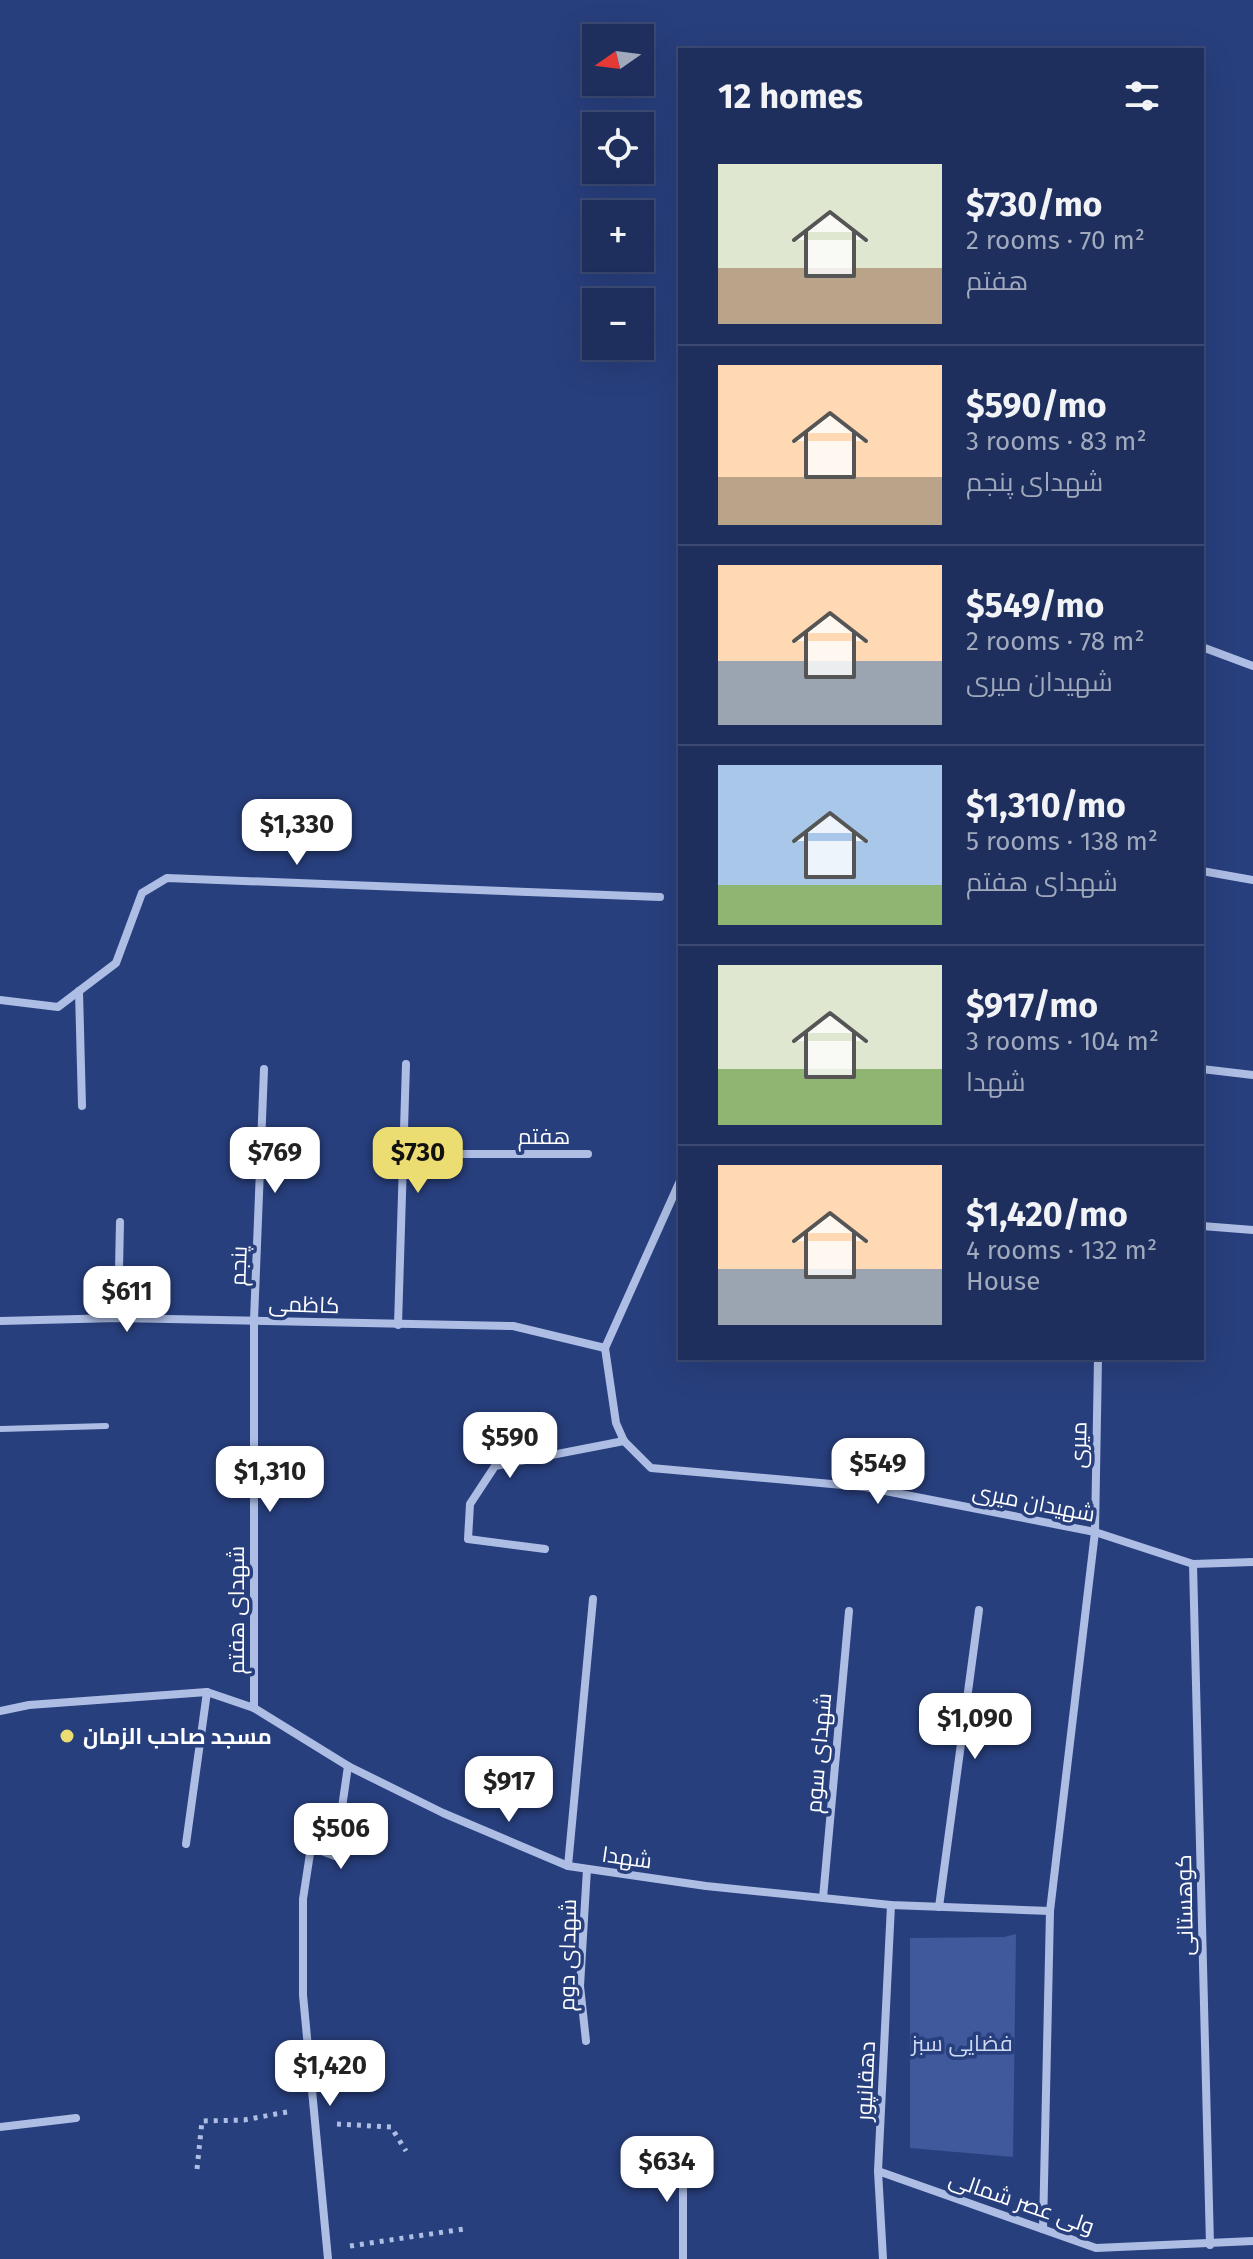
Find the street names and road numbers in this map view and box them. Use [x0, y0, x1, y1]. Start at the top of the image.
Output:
street label: هفتم [518, 1123, 570, 1152]
street label: پنجم [224, 1245, 255, 1287]
street label: کاظمی [268, 1290, 340, 1319]
street label: میری [1065, 1421, 1092, 1469]
street label: شهیدان میری [970, 1477, 1097, 1528]
street label: شهدای هفتم [223, 1546, 252, 1674]
street label: شهدای سوم [800, 1692, 839, 1814]
street label: شهدا [600, 1841, 654, 1874]
street label: کوهستانی [1170, 1854, 1199, 1956]
street label: شهدای دوم [553, 1899, 584, 2011]
street label: دهقانپور [850, 2041, 881, 2123]
street label: ولی عصر شمالی [946, 2165, 1098, 2240]

